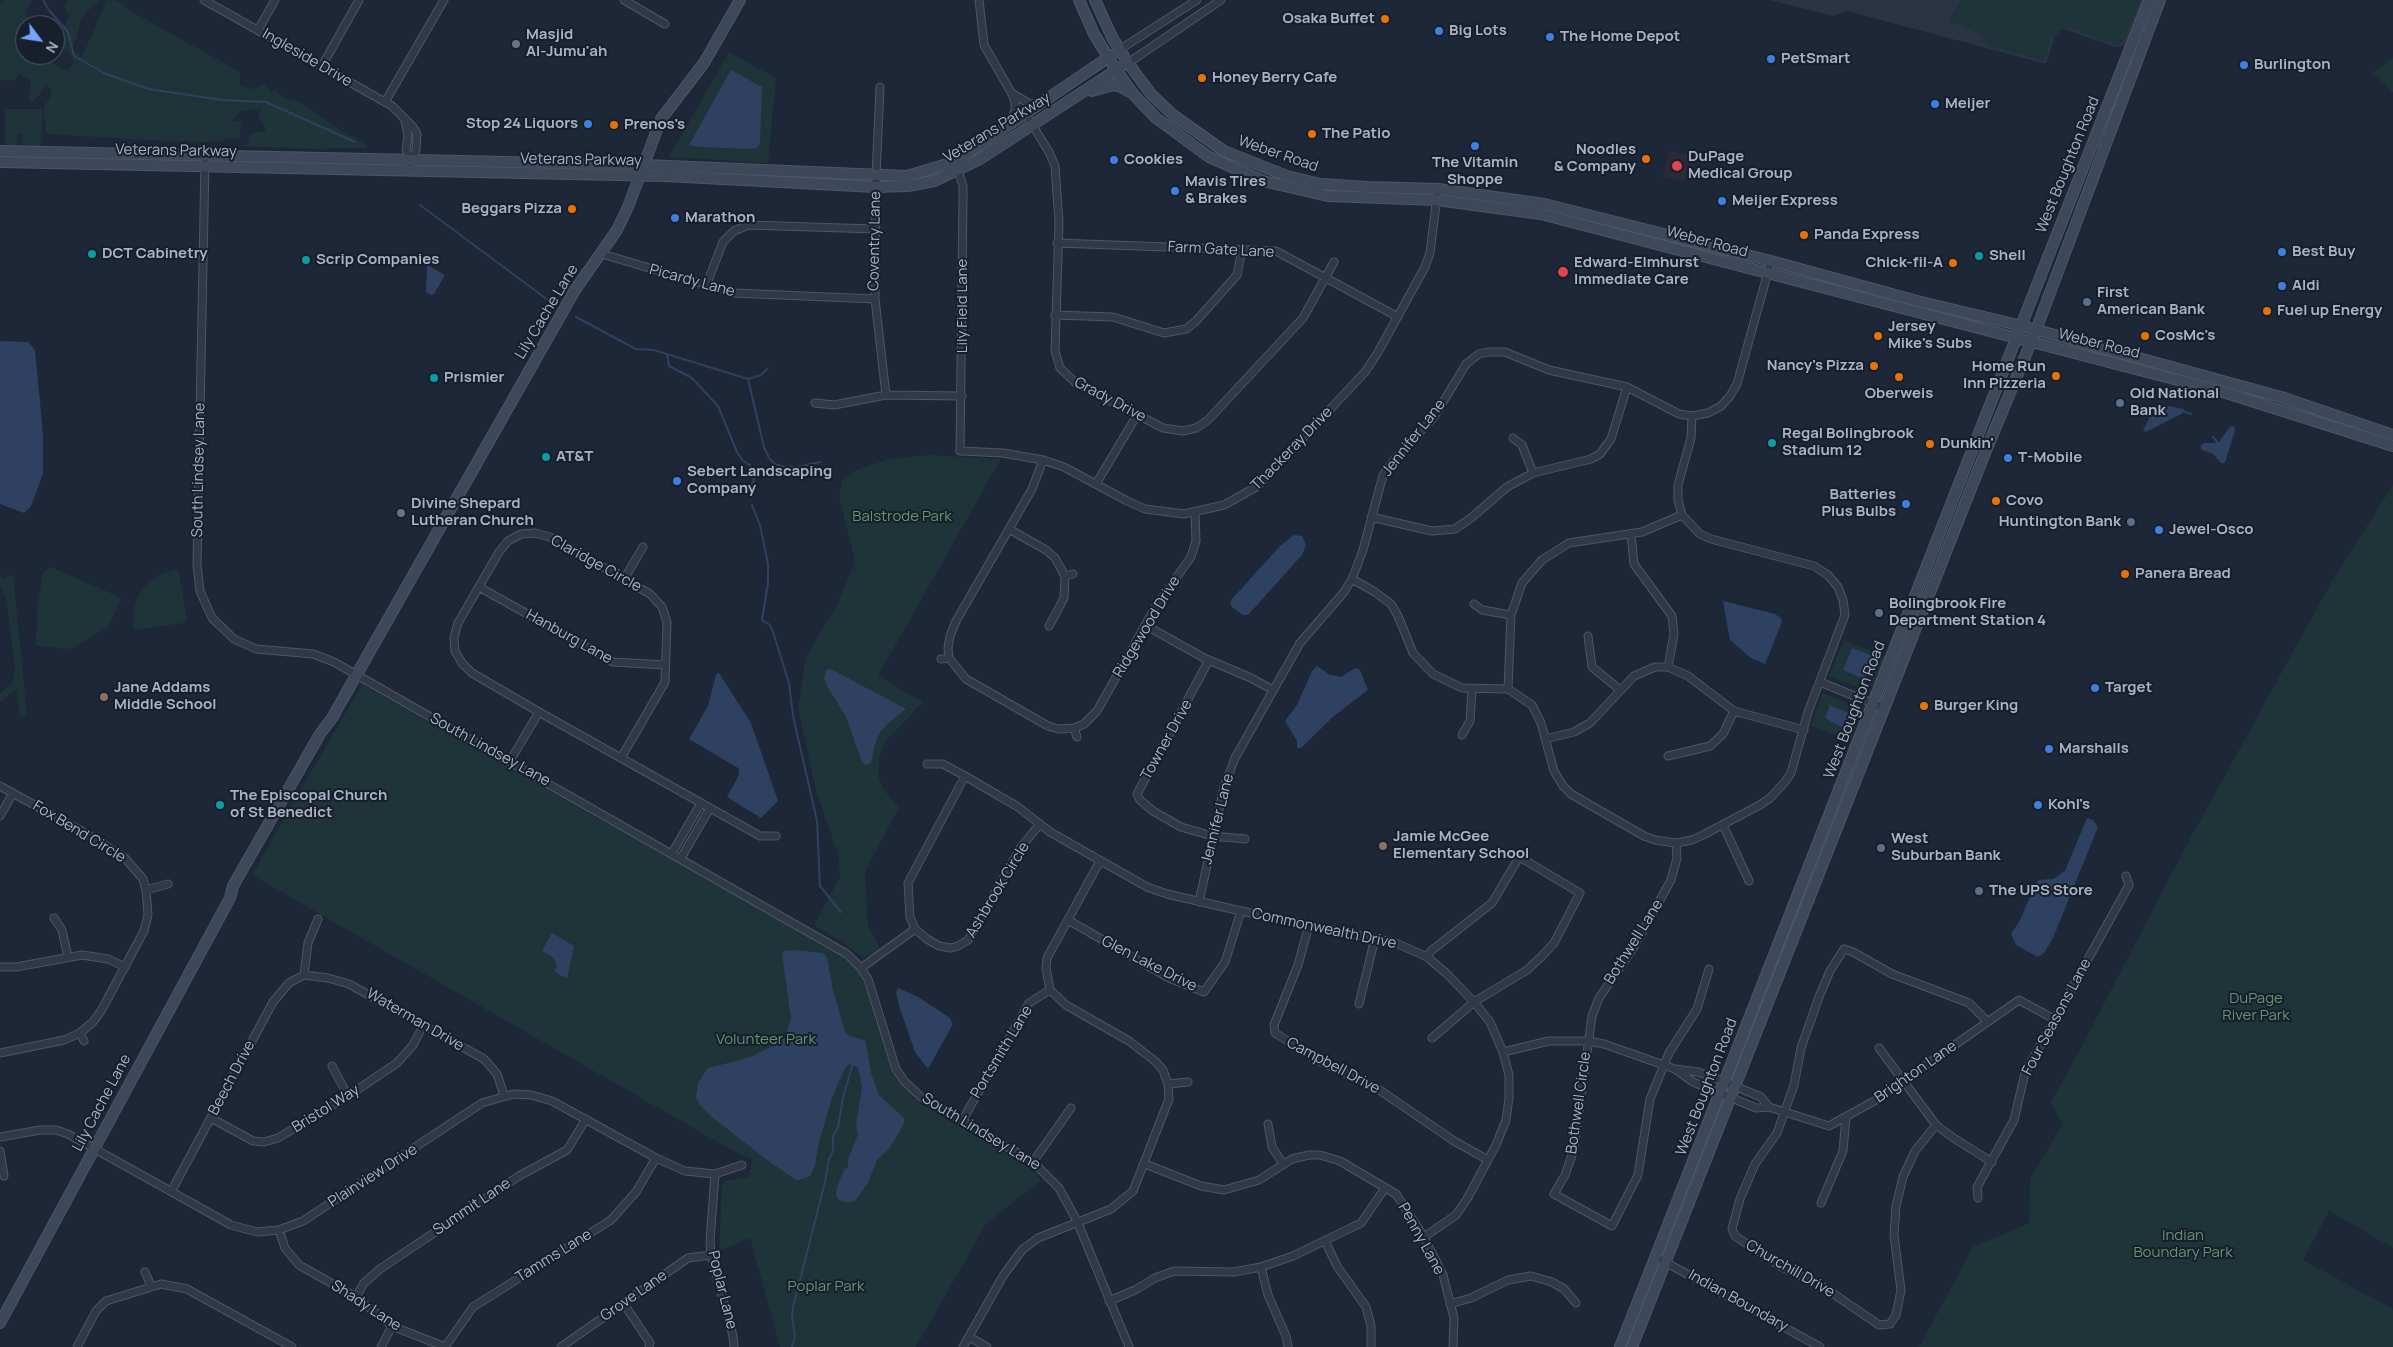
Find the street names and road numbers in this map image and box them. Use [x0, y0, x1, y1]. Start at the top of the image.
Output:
street label: Ingleside Drive [259, 25, 355, 91]
street label: Veterans Parkway [940, 89, 1054, 167]
street label: West Boughton Road [2032, 94, 2104, 236]
street label: Weber Road [1236, 132, 1320, 176]
street label: Veterans Parkway [115, 141, 237, 161]
street label: Veterans Parkway [520, 150, 642, 170]
street label: Coventry Lane [865, 191, 885, 291]
street label: Weber Road [1664, 223, 1750, 261]
street label: Farm Gate Lane [1167, 238, 1275, 262]
street label: Lily Field Lane [954, 259, 972, 353]
street label: Lily Cache Lane [512, 261, 582, 363]
street label: Picardy Lane [647, 261, 737, 301]
street label: Weber Road [2056, 325, 2142, 363]
street label: Grady Drive [1071, 374, 1149, 426]
street label: Jennifer Lane [1378, 396, 1450, 480]
street label: South Lindsey Lane [189, 402, 209, 538]
street label: Thackeray Drive [1247, 403, 1337, 495]
street label: Claridge Circle [548, 532, 644, 596]
street label: Ridgewood Drive [1110, 573, 1184, 681]
street label: Hanburg Lane [523, 606, 615, 668]
street label: West Boughton Road [1821, 639, 1889, 781]
street label: Towner Drive [1138, 697, 1196, 783]
street label: South Lindsey Lane [427, 709, 553, 791]
street label: Jennifer Lane [1198, 772, 1238, 866]
street label: Fox Bend Circle [29, 797, 129, 867]
street label: Ashbrook Circle [962, 839, 1034, 941]
street label: Bothwell Lane [1601, 896, 1667, 988]
street label: Commonwealth Drive [1250, 905, 1398, 953]
street label: Glen Lake Drive [1098, 932, 1200, 996]
street label: Four Seasons Lane [2019, 955, 2095, 1079]
street label: Waterman Drive [363, 985, 467, 1055]
street label: Portsmith Lane [967, 1002, 1037, 1102]
street label: West Boughton Road [1673, 1016, 1741, 1158]
street label: Campbell Drive [1283, 1034, 1383, 1098]
street label: Brighton Lane [1872, 1037, 1960, 1107]
street label: Beech Drive [205, 1038, 259, 1118]
street label: Lily Cache Lane [69, 1051, 135, 1155]
street label: Bothwell Circle [1563, 1051, 1595, 1155]
street label: Bristol Way [289, 1081, 363, 1137]
street label: South Lindsey Lane [919, 1090, 1043, 1174]
street label: Plainview Drive [325, 1141, 421, 1211]
street label: Summit Lane [430, 1174, 514, 1240]
street label: Penny Lane [1394, 1200, 1448, 1278]
street label: Tamms Lane [513, 1226, 595, 1286]
street label: Churchill Drive [1742, 1236, 1838, 1302]
street label: Poplar Lane [704, 1249, 740, 1331]
street label: Indian Boundary [1685, 1266, 1791, 1336]
street label: Grove Lane [597, 1267, 671, 1325]
street label: Shady Lane [328, 1277, 404, 1335]

